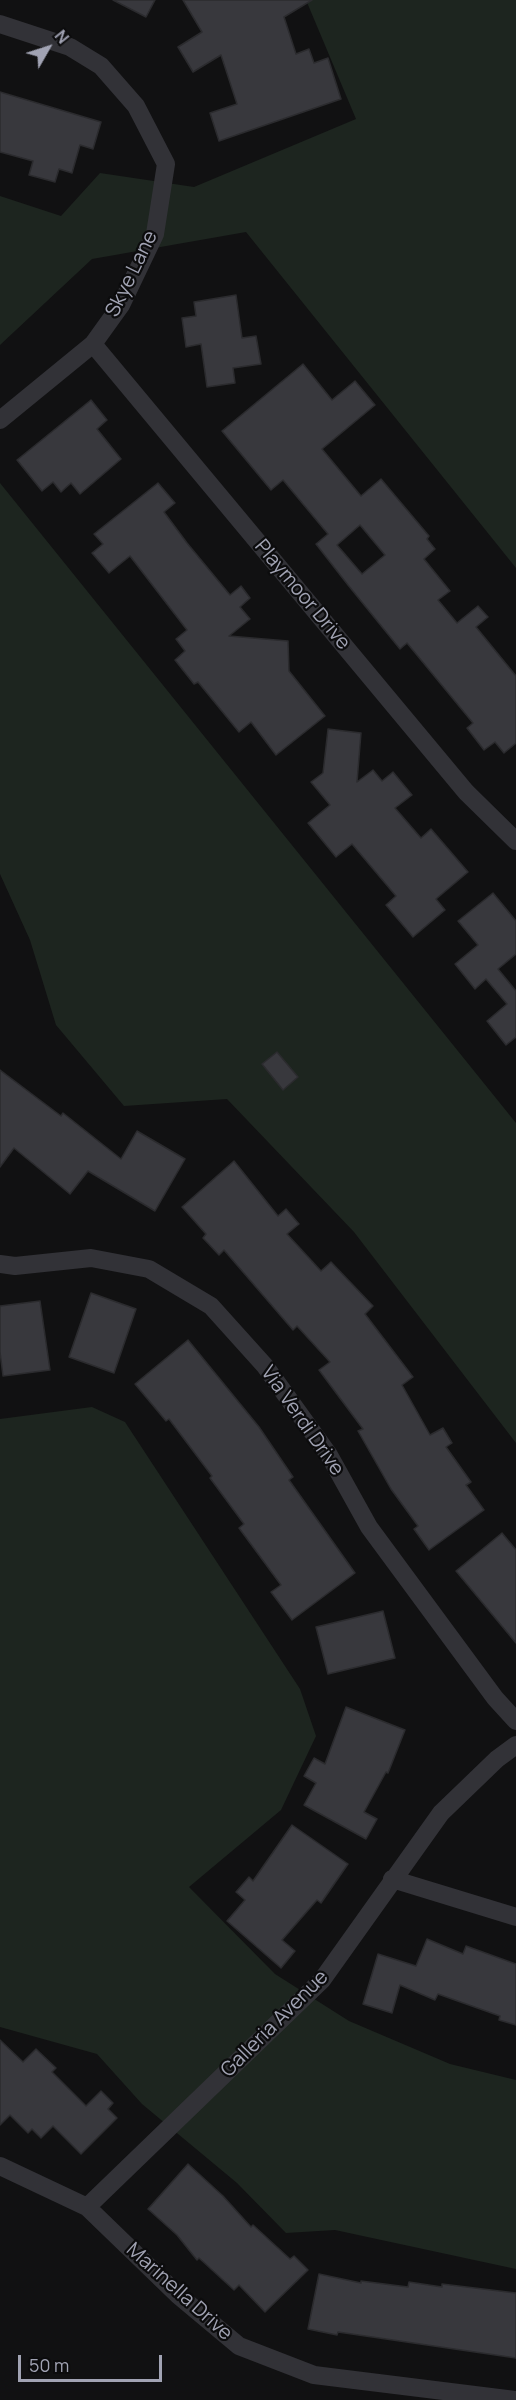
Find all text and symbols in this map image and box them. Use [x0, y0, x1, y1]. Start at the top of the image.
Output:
north arrow [18, 18, 78, 78]
text: N [50, 25, 74, 48]
street label: Skye Lane [101, 227, 163, 321]
street label: Playmoor Drive [249, 535, 355, 655]
street label: Via Verdi Drive [255, 1362, 349, 1480]
street label: Galleria Avenue [216, 1965, 334, 2083]
street label: Marinella Drive [121, 2238, 237, 2346]
scale bar [21, 2343, 165, 2381]
text: 50 m [29, 2353, 69, 2377]

